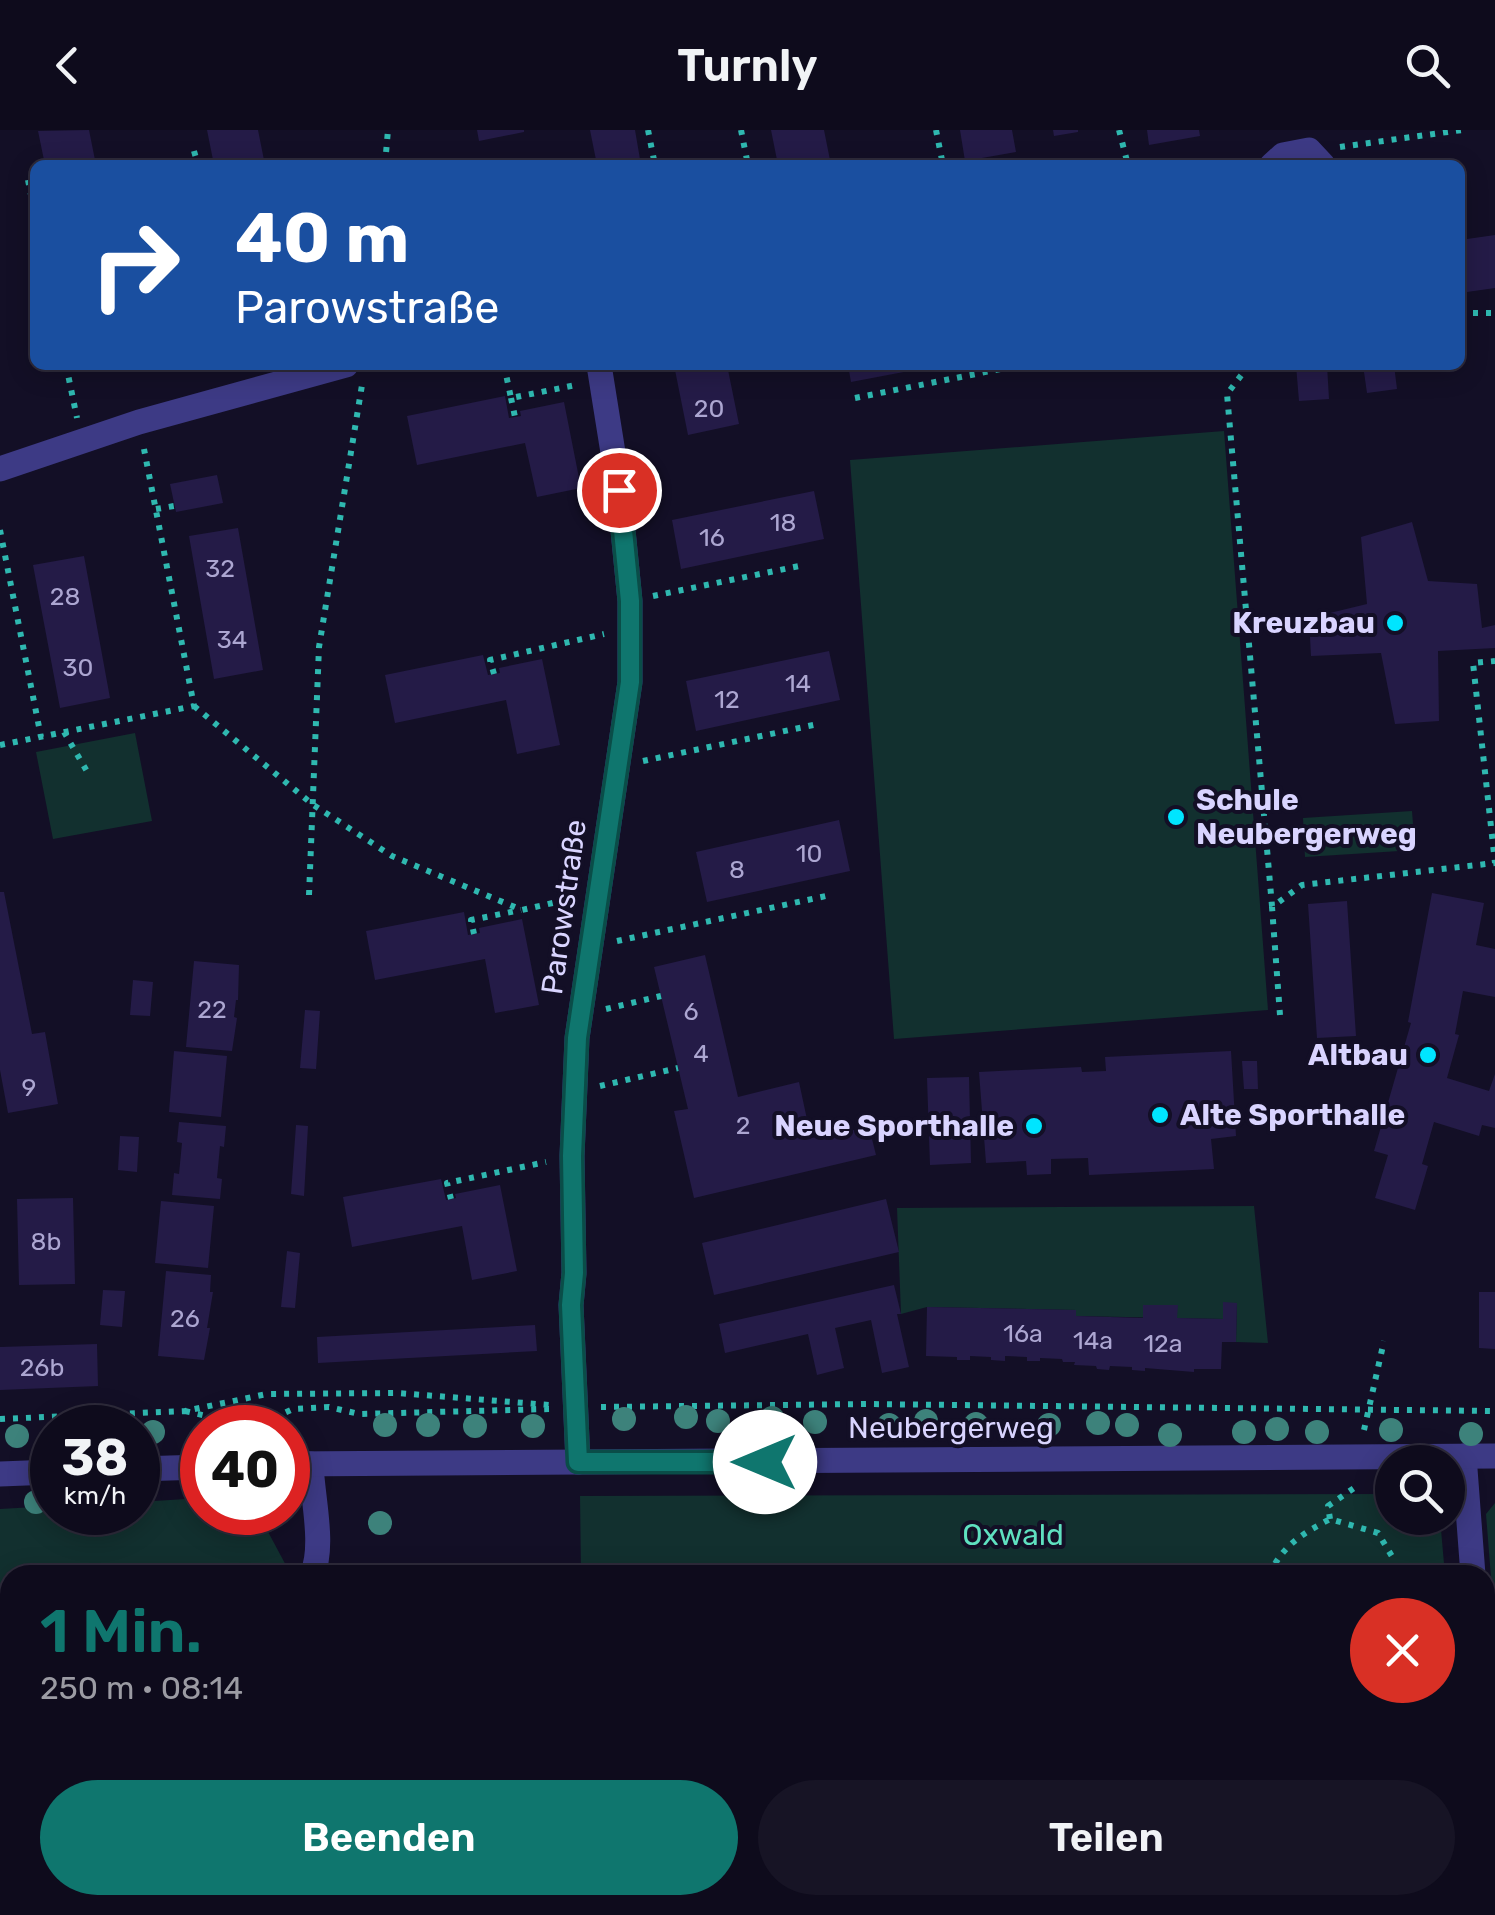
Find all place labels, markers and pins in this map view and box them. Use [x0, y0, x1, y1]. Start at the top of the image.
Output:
pin [577, 448, 662, 533]
place label: Kreuzbau [1232, 605, 1375, 641]
marker: Kreuzbau [1384, 612, 1406, 634]
place label: Schule Neubergerweg [1196, 782, 1417, 852]
marker: Schule Neubergerweg [1165, 806, 1187, 828]
place label: Altbau [1308, 1037, 1408, 1073]
marker: Altbau [1417, 1044, 1439, 1066]
place label: Alte Sporthalle [1180, 1097, 1405, 1133]
marker: Alte Sporthalle [1149, 1104, 1171, 1126]
place label: Neue Sporthalle [774, 1108, 1014, 1144]
marker: Neue Sporthalle [1023, 1115, 1045, 1137]

